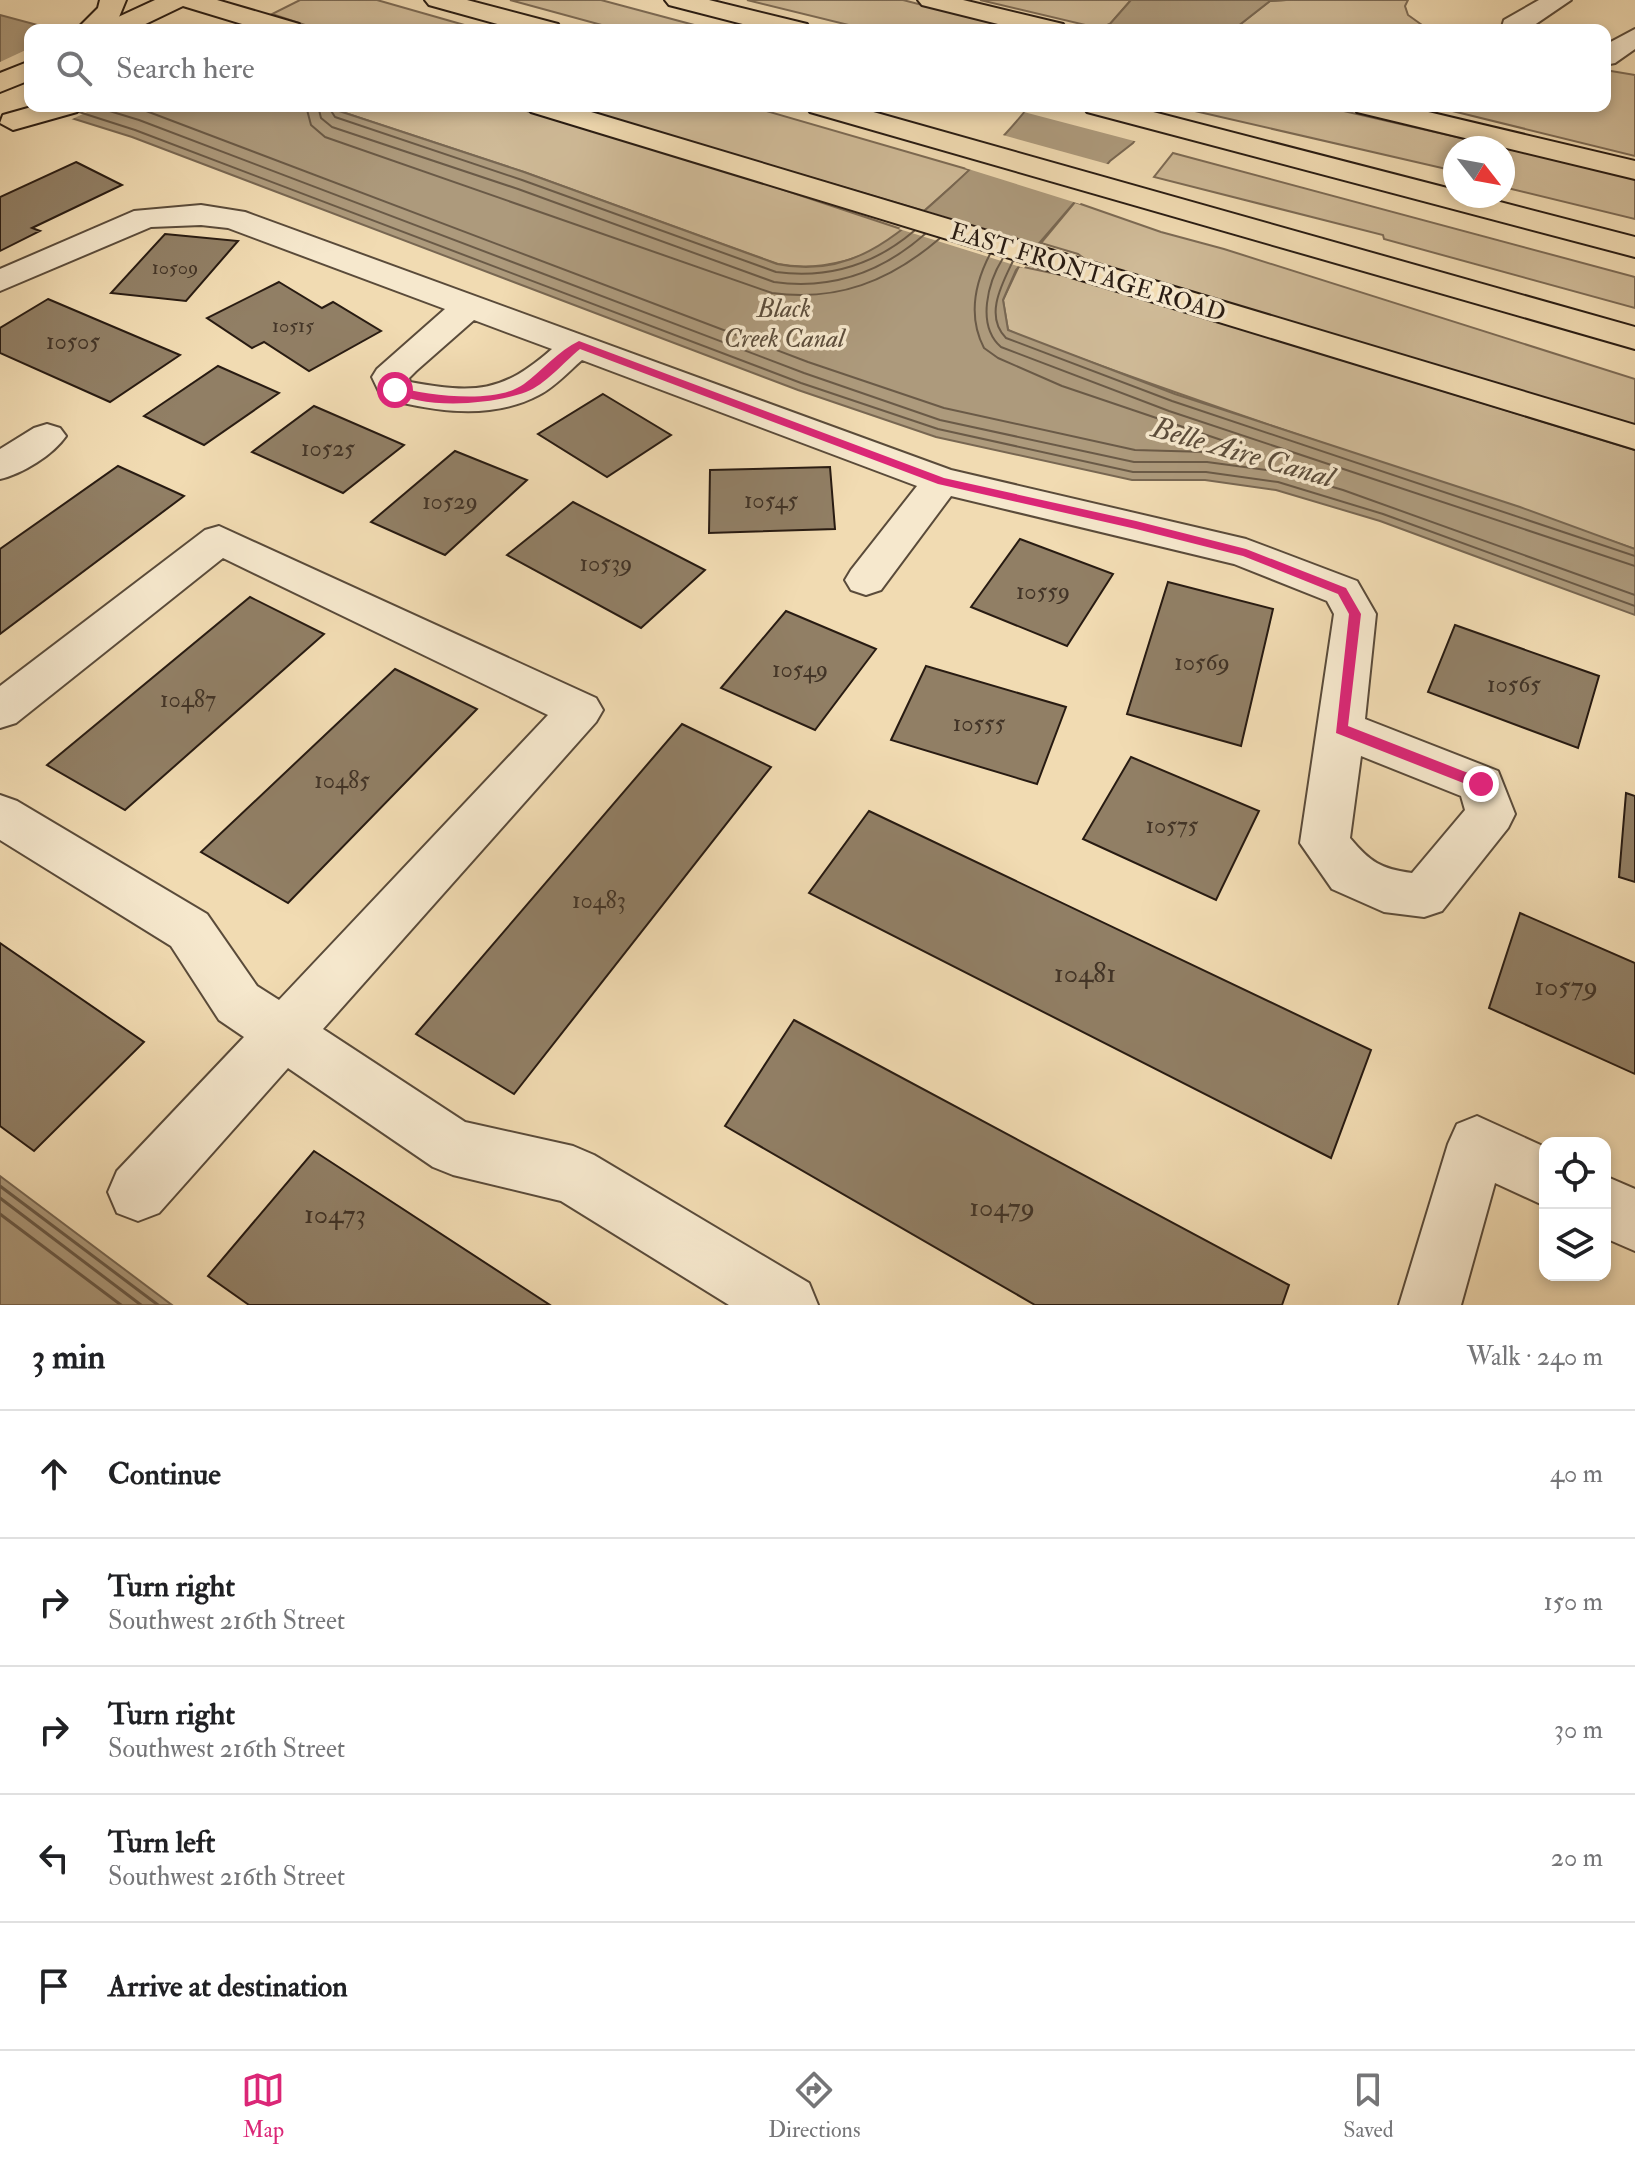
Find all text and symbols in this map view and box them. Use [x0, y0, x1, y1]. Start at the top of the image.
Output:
search box [24, 24, 1611, 112]
icon: search [52, 46, 96, 90]
text: Search here [116, 50, 255, 87]
north arrow [1443, 136, 1515, 208]
street label: EAST FRONTAGE ROAD [946, 216, 1229, 329]
house number: 10509 [152, 255, 198, 280]
water label: Black Creek Canal [724, 293, 846, 355]
house number: 10515 [272, 313, 314, 338]
house number: 10505 [46, 326, 100, 357]
route start [377, 372, 413, 408]
water label: Belle Aire Canal [1145, 408, 1341, 497]
house number: 10525 [301, 433, 355, 464]
house number: 10545 [744, 485, 799, 516]
house number: 10529 [422, 486, 478, 517]
house number: 10539 [580, 548, 632, 579]
house number: 10559 [1016, 576, 1070, 607]
house number: 10569 [1174, 647, 1230, 678]
house number: 10549 [772, 654, 828, 685]
house number: 10565 [1487, 669, 1541, 700]
house number: 10487 [160, 684, 216, 715]
house number: 10555 [953, 708, 1006, 739]
house number: 10485 [314, 765, 370, 796]
route end [1463, 766, 1499, 802]
house number: 10575 [1146, 810, 1199, 841]
house number: 10483 [572, 885, 626, 916]
house number: 10481 [1054, 956, 1116, 991]
house number: 10579 [1534, 969, 1598, 1004]
map controls [1539, 1137, 1611, 1281]
button: locate [1539, 1137, 1611, 1209]
house number: 10479 [969, 1190, 1035, 1225]
house number: 10473 [304, 1197, 366, 1232]
button: layers [1539, 1209, 1611, 1281]
text: 3 min [32, 1336, 105, 1379]
text: Walk · 240 m [1467, 1341, 1603, 1373]
icon: ahead [32, 1452, 76, 1496]
text: Continue [108, 1456, 221, 1493]
text: 40 m [1550, 1458, 1603, 1490]
text: Turn right [108, 1568, 235, 1605]
icon: right [32, 1580, 76, 1624]
text: 150 m [1544, 1586, 1603, 1618]
text: Southwest 216th Street [108, 1605, 345, 1637]
text: Turn right [108, 1696, 235, 1733]
icon: right [32, 1708, 76, 1752]
text: 30 m [1554, 1714, 1603, 1746]
text: Southwest 216th Street [108, 1733, 345, 1765]
text: Turn left [108, 1824, 215, 1861]
icon: left [32, 1836, 76, 1880]
text: 20 m [1551, 1842, 1603, 1874]
text: Southwest 216th Street [108, 1861, 345, 1893]
icon: arrive [32, 1964, 76, 2008]
text: Arrive at destination [108, 1968, 348, 2005]
tab: Map [241, 2068, 285, 2144]
tab: Directions [768, 2068, 861, 2144]
tab: Saved [1343, 2068, 1394, 2144]

